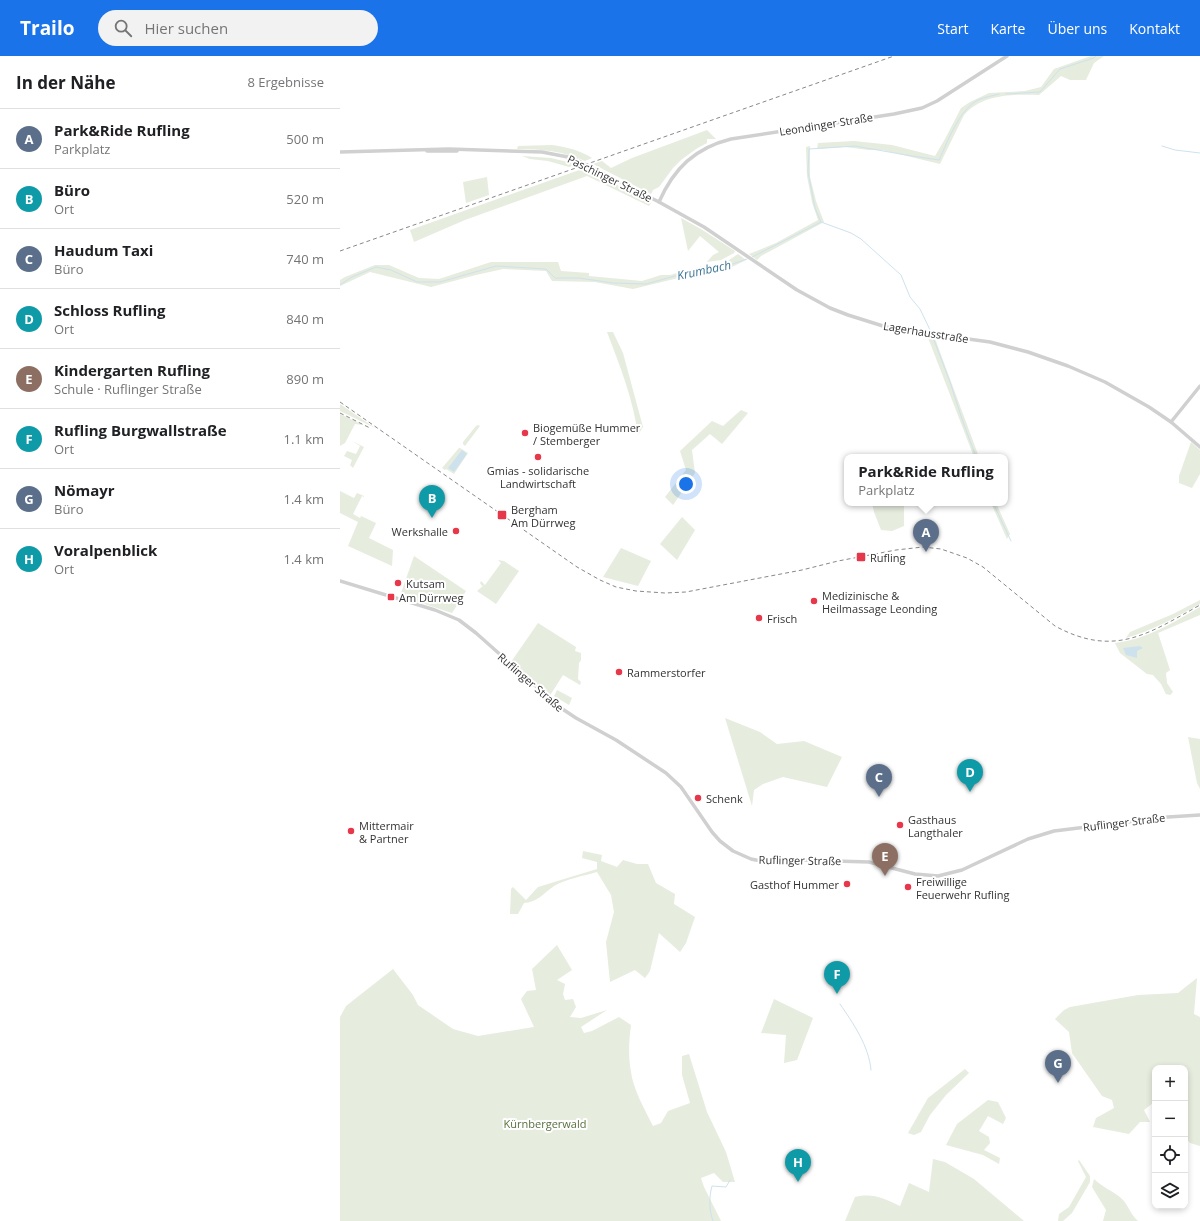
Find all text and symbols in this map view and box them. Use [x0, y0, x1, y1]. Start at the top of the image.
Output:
search box [98, 10, 378, 46]
text: Trailo [20, 15, 74, 41]
icon: search [112, 17, 134, 39]
text: Hier suchen [144, 18, 228, 38]
text: Start [937, 19, 969, 38]
text: Karte [991, 19, 1025, 38]
text: Über uns [1047, 19, 1107, 38]
text: Kontakt [1129, 19, 1180, 38]
text: In der Nähe [16, 71, 115, 94]
text: 8 Ergebnisse [247, 73, 324, 91]
street label: Leondinger Straße [778, 109, 874, 139]
text: Park&Ride Rufling [54, 120, 190, 140]
text: A [25, 130, 33, 148]
text: 500 m [286, 130, 324, 148]
text: Parkplatz [54, 140, 110, 158]
street label: Paschinger Straße [565, 151, 655, 205]
text: Büro [54, 180, 90, 200]
text: B [25, 190, 33, 208]
text: 520 m [286, 190, 324, 208]
text: Ort [54, 200, 74, 218]
text: Haudum Taxi [54, 240, 153, 260]
text: C [25, 250, 33, 268]
text: 740 m [286, 250, 324, 268]
water label: Krumbach [675, 256, 733, 284]
text: Büro [54, 260, 84, 278]
text: Schloss Rufling [54, 300, 166, 320]
text: D [24, 310, 34, 328]
text: 840 m [286, 310, 324, 328]
street label: Lagerhausstraße [882, 318, 970, 346]
text: Ort [54, 320, 74, 338]
text: Kindergarten Rufling [54, 360, 210, 380]
text: E [25, 370, 33, 388]
text: 890 m [286, 370, 324, 388]
text: Schule · Ruflinger Straße [54, 380, 202, 398]
text: Rufling Burgwallstraße [54, 420, 227, 440]
place label: Biogemüße Hummer / Stemberger [533, 420, 641, 448]
marker: Biogemüße Hummer / Stemberger [520, 428, 530, 438]
text: F [25, 430, 33, 448]
text: 1.1 km [283, 430, 324, 448]
text: Ort [54, 440, 74, 458]
marker: Gmias - solidarische Landwirtschaft [533, 452, 543, 462]
popup [844, 454, 1008, 506]
text: Park&Ride Rufling [858, 461, 994, 481]
place label: Gmias - solidarische Landwirtschaft [487, 463, 589, 491]
your location [676, 474, 696, 494]
text: Nömayr [54, 480, 115, 500]
text: Parkplatz [858, 481, 915, 499]
pin: B [419, 485, 445, 518]
text: G [24, 490, 34, 508]
text: 1.4 km [283, 490, 324, 508]
text: Büro [54, 500, 84, 518]
place label: Bergham Am Dürrweg [511, 502, 575, 530]
marker: Bergham Am Dürrweg [496, 509, 508, 521]
pin: A [913, 519, 939, 552]
place label: Werkshalle [392, 524, 448, 539]
marker: Werkshalle [451, 526, 461, 536]
text: Voralpenblick [54, 540, 157, 560]
text: H [24, 550, 34, 568]
text: 1.4 km [283, 550, 324, 568]
place label: Rufling [870, 550, 906, 565]
marker: Rufling [855, 551, 867, 563]
text: Ort [54, 560, 74, 578]
place label: Kutsam [406, 576, 445, 591]
marker: Kutsam [393, 578, 403, 588]
place label: Medizinische & Heilmassage Leonding [822, 588, 937, 616]
place label: Am Dürrweg [399, 590, 463, 605]
marker: Am Dürrweg [386, 592, 396, 602]
marker: Medizinische & Heilmassage Leonding [809, 596, 819, 606]
place label: Frisch [767, 611, 797, 626]
marker: Frisch [754, 613, 764, 623]
street label: Ruflinger Straße [495, 649, 567, 715]
place label: Rammerstorfer [627, 665, 706, 680]
marker: Rammerstorfer [614, 667, 624, 677]
pin: D [957, 759, 983, 792]
pin: C [866, 764, 892, 797]
place label: Schenk [706, 791, 743, 806]
marker: Schenk [693, 793, 703, 803]
street label: Ruflinger Straße [1082, 810, 1166, 834]
place label: Gasthaus Langthaler [908, 812, 963, 840]
place label: Mittermair & Partner [359, 818, 414, 846]
marker: Gasthaus Langthaler [895, 820, 905, 830]
marker: Mittermair & Partner [346, 826, 356, 836]
pin: E [872, 843, 898, 876]
street label: Ruflinger Straße [759, 852, 841, 868]
place label: Freiwillige Feuerwehr Rufling [916, 874, 1010, 902]
place label: Gasthof Hummer [750, 877, 840, 892]
marker: Gasthof Hummer [842, 879, 852, 889]
marker: Freiwillige Feuerwehr Rufling [903, 882, 913, 892]
pin: F [824, 961, 850, 994]
pin: G [1045, 1050, 1071, 1083]
map controls [1152, 1065, 1188, 1209]
button: + [1152, 1065, 1188, 1101]
button: − [1152, 1101, 1188, 1137]
park label: Kürnbergerwald [504, 1116, 586, 1131]
button: locate [1152, 1137, 1188, 1173]
pin: H [785, 1149, 811, 1182]
button: layers [1152, 1173, 1188, 1209]

